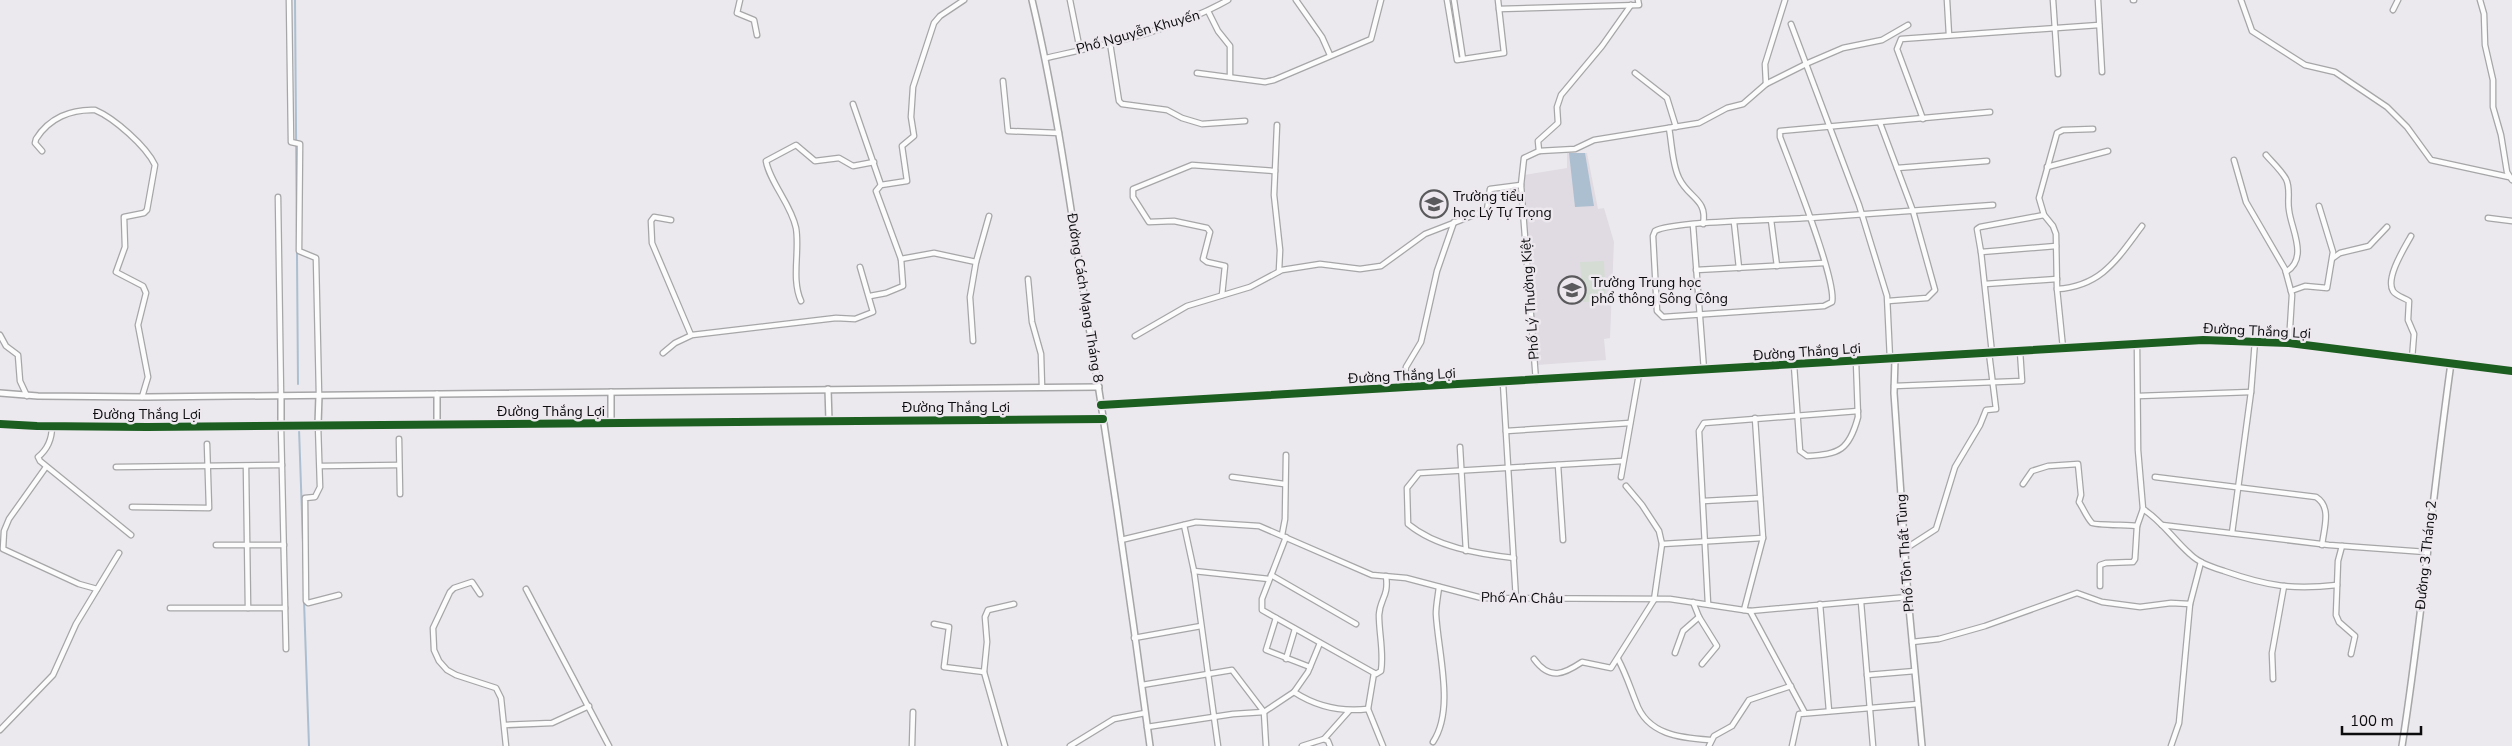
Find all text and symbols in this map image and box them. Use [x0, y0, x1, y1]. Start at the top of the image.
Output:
street label: Phố Nguyễn Khuyến [1074, 5, 1202, 59]
place label: Trường tiểu học Lý Tự Trọng [1453, 187, 1552, 222]
school or university icon: Trường tiểu học Lý Tự Trọng [1419, 189, 1449, 219]
street label: Đường Cách Mạng Tháng 8 [1062, 211, 1108, 384]
street label: Phố Lý Thường Kiệt [1516, 237, 1544, 361]
place label: Trường Trung học phổ thông Sông Công [1591, 273, 1728, 308]
school or university icon: Trường Trung học phổ thông Sông Công [1557, 275, 1587, 305]
street label: Đường Thắng Lợi [2202, 319, 2311, 343]
street label: Đường Thắng Lợi [1752, 339, 1861, 365]
street label: Đường Thắng Lợi [1347, 364, 1456, 388]
street label: Đường Thắng Lợi [901, 398, 1010, 417]
street label: Đường Thắng Lợi [496, 402, 605, 421]
street label: Đường Thắng Lợi [92, 405, 201, 424]
street label: Phố Tôn Thất Tùng [1891, 493, 1919, 613]
street label: Đường 3 Tháng 2 [2411, 499, 2441, 612]
street label: Phố An Châu [1481, 588, 1563, 608]
scale bar [2342, 704, 2421, 736]
text: 100 m [2350, 711, 2394, 731]

